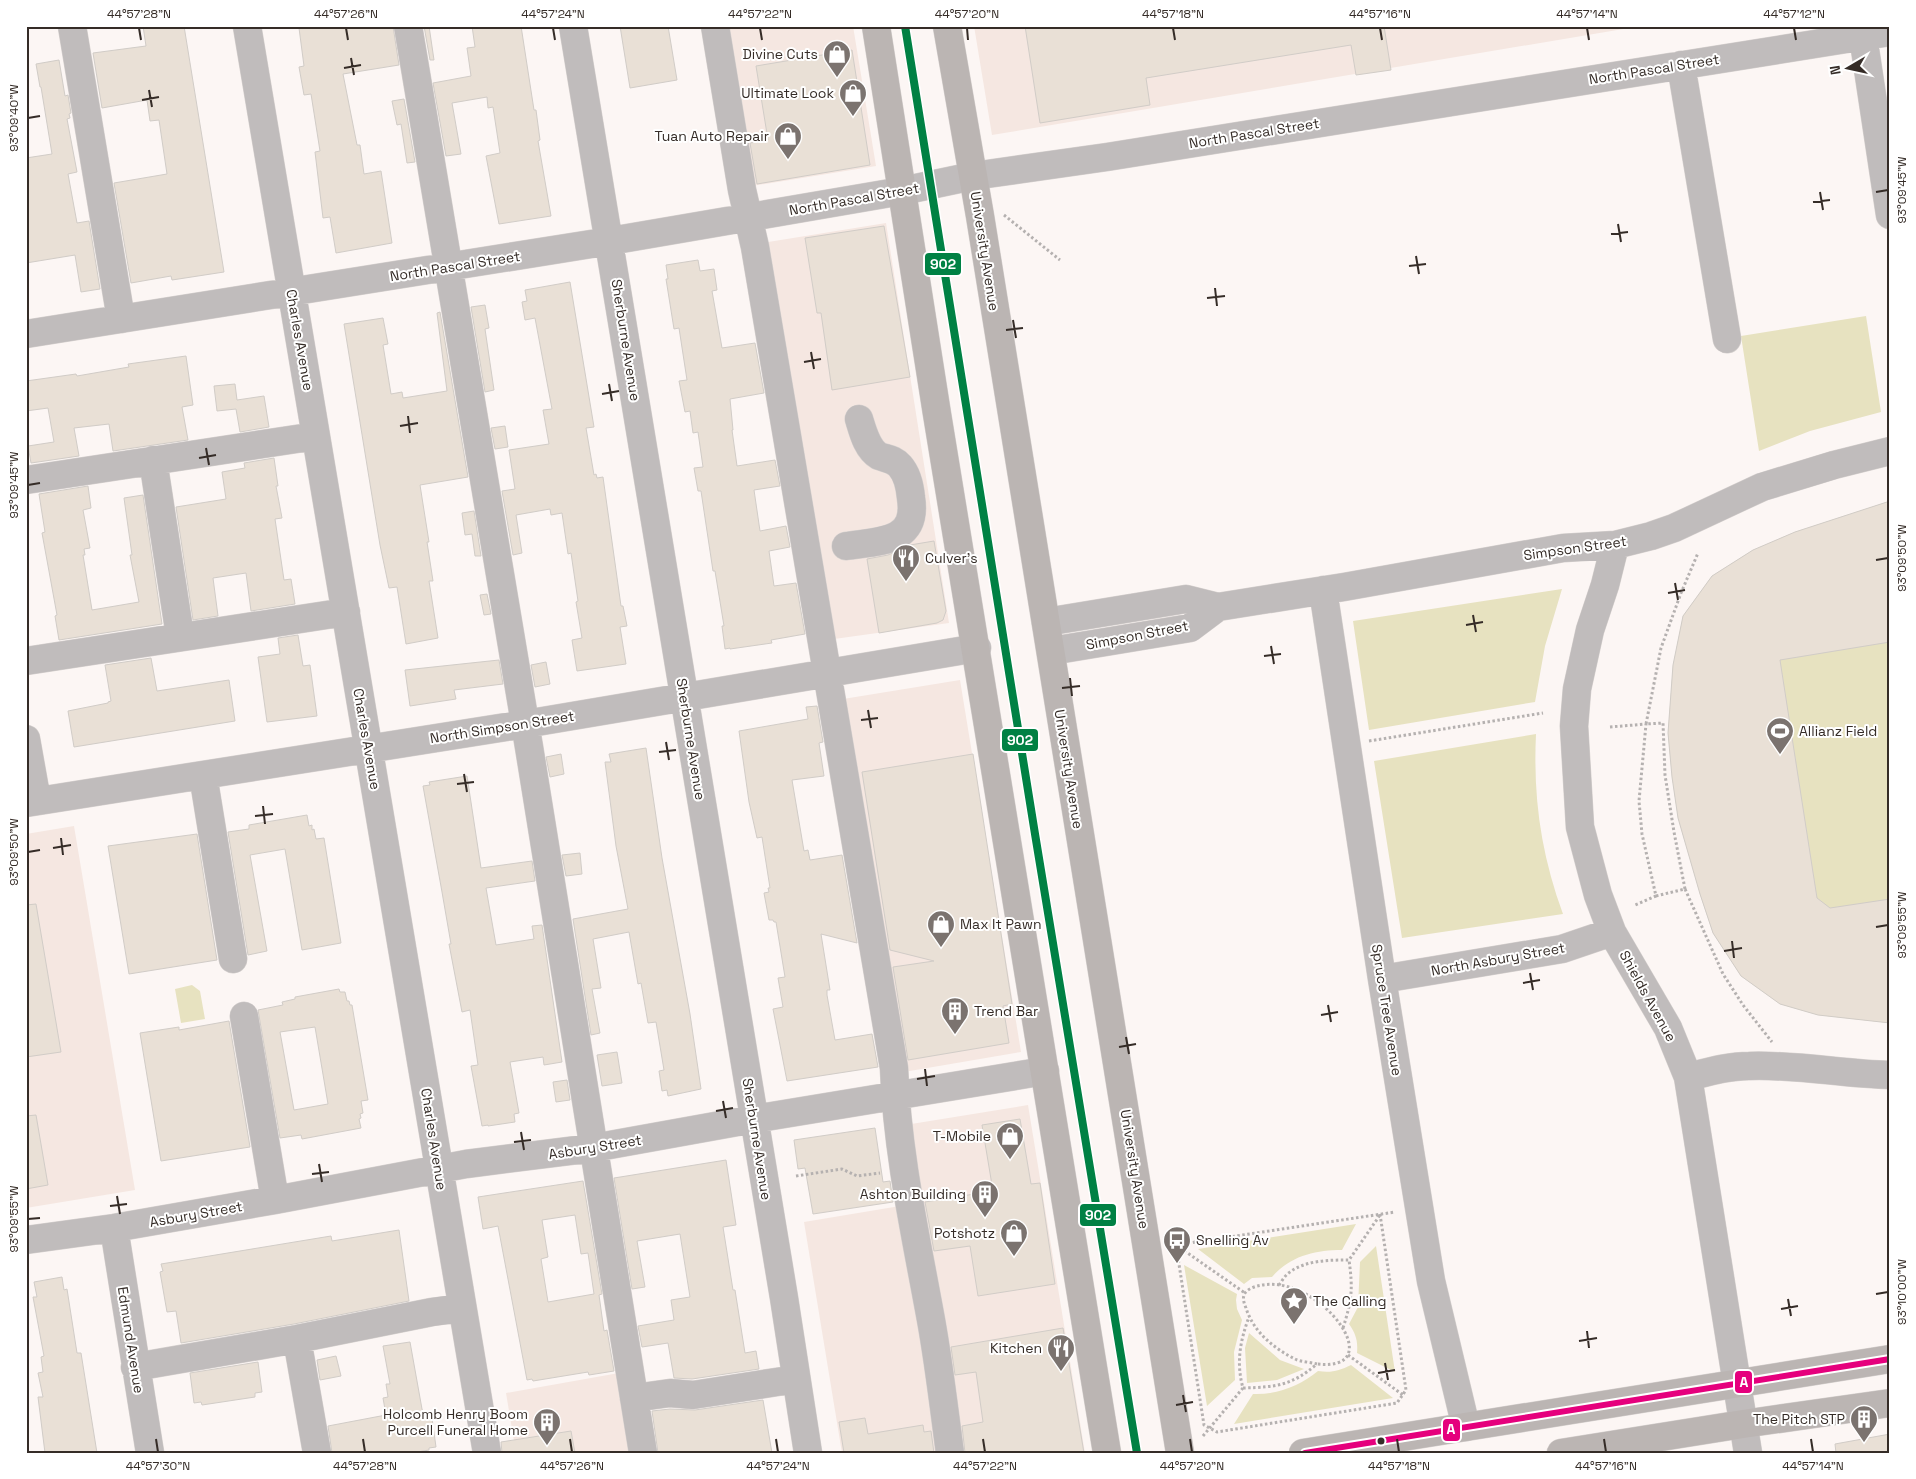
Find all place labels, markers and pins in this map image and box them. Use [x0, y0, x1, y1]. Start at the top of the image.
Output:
shop icon: Divine Cuts [822, 39, 852, 78]
place label: Divine Cuts [742, 45, 818, 63]
shop icon: Ultimate Look [838, 78, 868, 117]
place label: Ultimate Look [741, 84, 834, 102]
shop icon: Tuan Auto Repair [773, 121, 803, 160]
place label: Tuan Auto Repair [655, 127, 769, 145]
restaurant icon: Culver's [891, 543, 921, 582]
place label: Culver's [925, 549, 978, 567]
sports icon: Allianz Field [1765, 716, 1795, 755]
place label: Allianz Field [1799, 722, 1877, 740]
shop icon: Max It Pawn [926, 909, 956, 948]
place label: Max It Pawn [960, 915, 1041, 933]
building icon: Trend Bar [940, 996, 970, 1035]
place label: Trend Bar [974, 1002, 1038, 1020]
shop icon: T-Mobile [995, 1121, 1025, 1160]
place label: T-Mobile [933, 1127, 991, 1145]
building icon: Ashton Building [970, 1179, 1000, 1218]
place label: Ashton Building [860, 1185, 966, 1203]
shop icon: Potshotz [999, 1218, 1029, 1257]
place label: Potshotz [934, 1224, 995, 1242]
bus stop icon: Snelling Av [1162, 1225, 1192, 1264]
place label: Snelling Av [1196, 1231, 1269, 1249]
place icon: The Calling [1279, 1286, 1309, 1325]
place label: The Calling [1313, 1292, 1387, 1310]
restaurant icon: Kitchen [1046, 1333, 1076, 1372]
place label: Kitchen [990, 1339, 1042, 1357]
building icon: The Pitch STP [1849, 1404, 1879, 1443]
place label: Holcomb Henry Boom Purcell Funeral Home [383, 1405, 528, 1439]
building icon: Holcomb Henry Boom Purcell Funeral Home [532, 1407, 562, 1446]
place label: The Pitch STP [1753, 1410, 1845, 1428]
unlabelled marker [1376, 1436, 1386, 1446]

